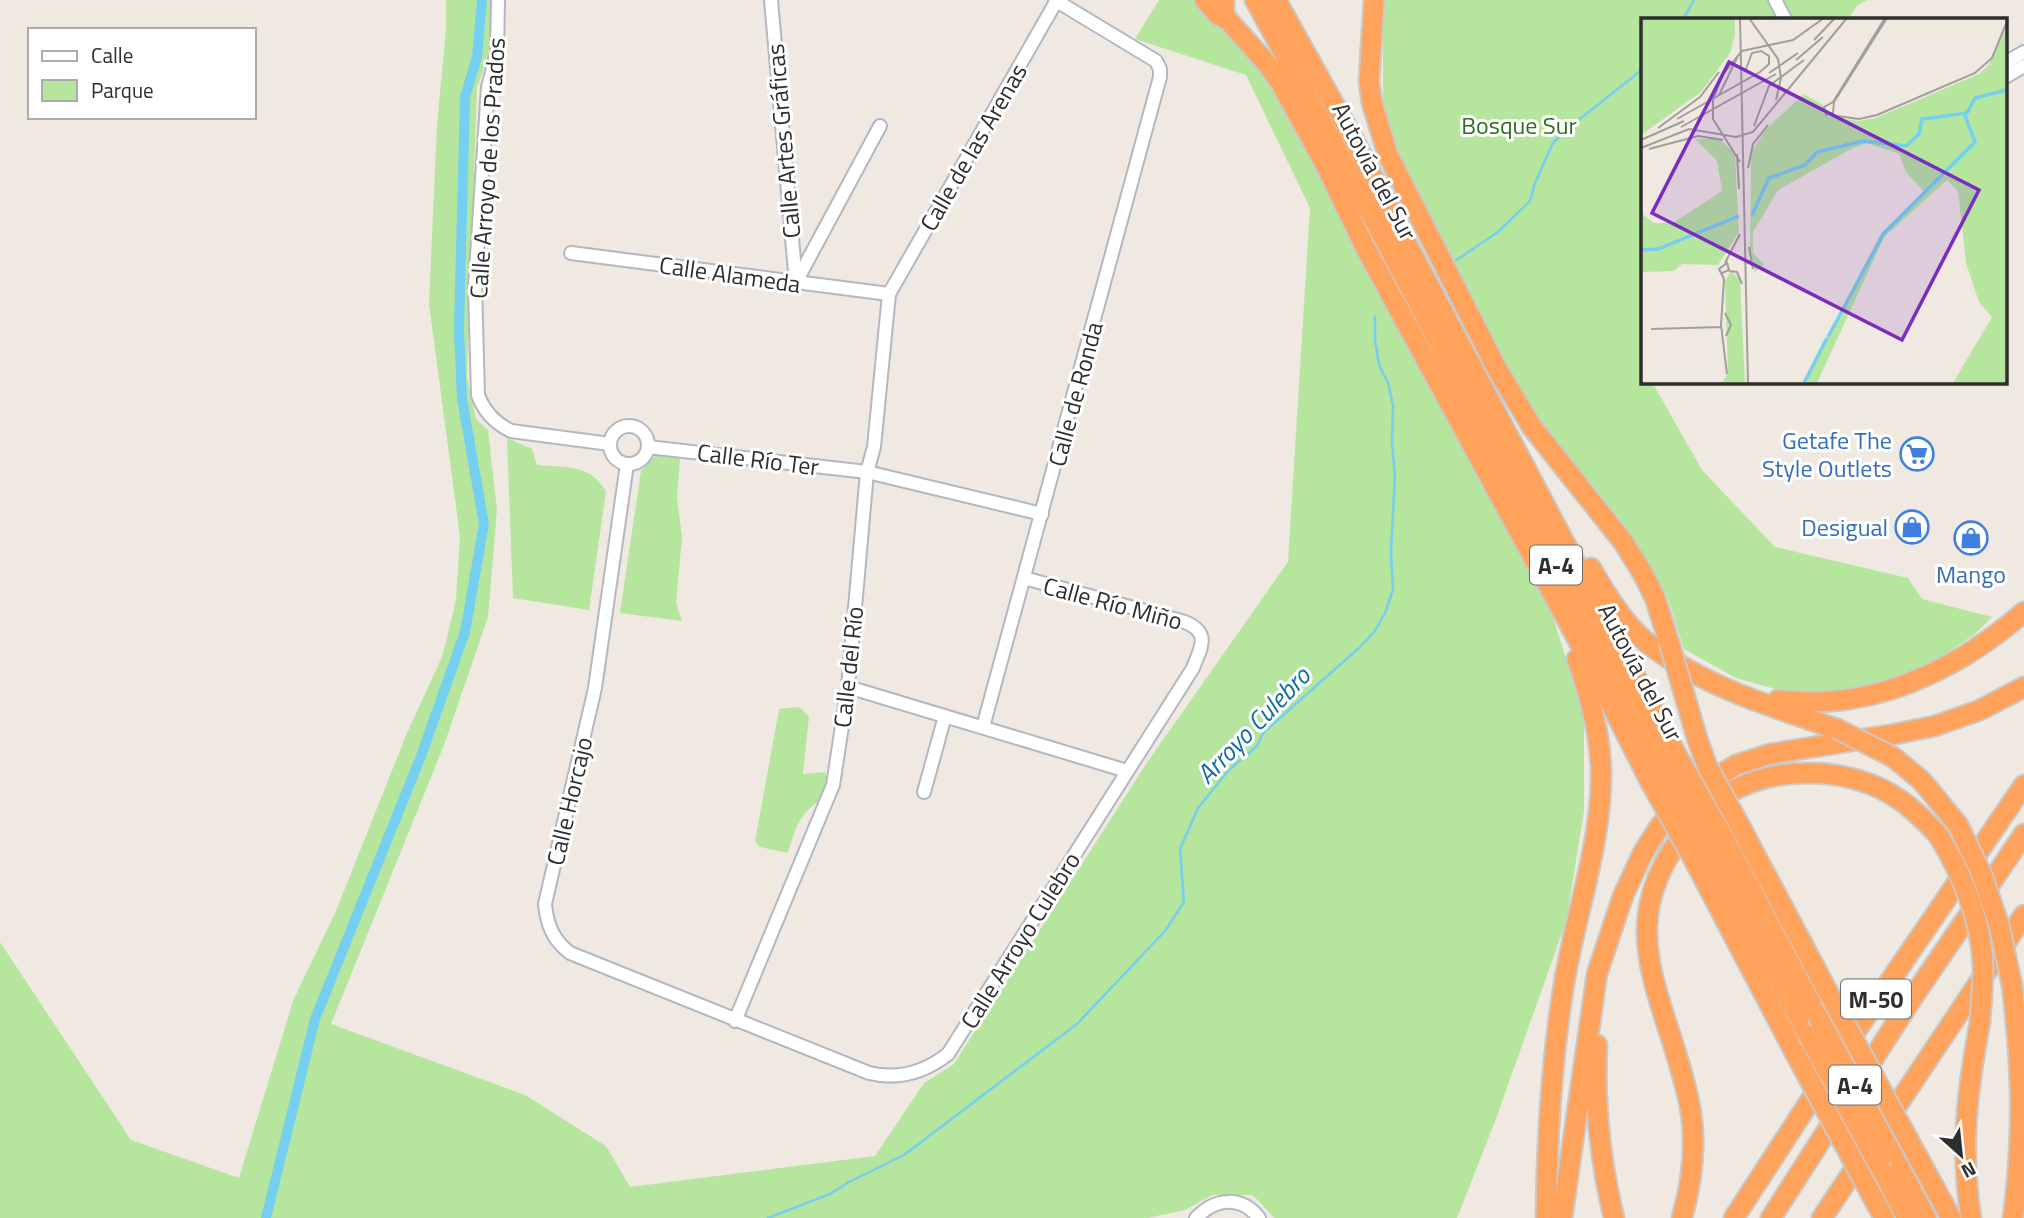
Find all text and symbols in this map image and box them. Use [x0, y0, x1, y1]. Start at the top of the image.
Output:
inset map [1641, 18, 2007, 383]
legend [28, 28, 256, 119]
street label: Calle Arroyo de los Prados [460, 36, 514, 300]
text: Calle [91, 39, 133, 71]
street label: Calle Artes Gráficas [757, 42, 809, 240]
street label: Calle de las Arenas [910, 56, 1036, 238]
text: Parque [91, 74, 154, 106]
street label: Autovía del Sur [1323, 96, 1427, 246]
park label: Bosque Sur [1461, 107, 1577, 143]
street label: Calle Alameda [657, 246, 803, 302]
street label: Calle de Ronda [1038, 318, 1112, 470]
place label: Getafe The Style Outlets [1762, 422, 1892, 486]
street label: Calle Río Ter [695, 434, 821, 484]
supermarket icon: Getafe The Style Outlets [1898, 435, 1936, 473]
shop icon: Desigual [1893, 508, 1931, 546]
place label: Desigual [1801, 509, 1888, 545]
shop icon: Mango [1952, 519, 1990, 557]
road number: A-4 [1530, 545, 1582, 584]
place label: Mango [1936, 556, 2006, 592]
street label: Calle Río Miño [1039, 567, 1187, 639]
street label: Autovía del Sur [1589, 597, 1693, 747]
street label: Calle del Río [824, 604, 872, 730]
water label: Arroyo Culebro [1187, 657, 1320, 793]
street label: Calle Horcajo [537, 733, 601, 869]
street label: Calle Arroyo Culebro [951, 845, 1089, 1035]
road number: M-50 [1841, 980, 1911, 1018]
road number: A-4 [1829, 1066, 1881, 1104]
north arrow [1926, 1120, 1996, 1190]
text: N [1956, 1155, 1981, 1187]

